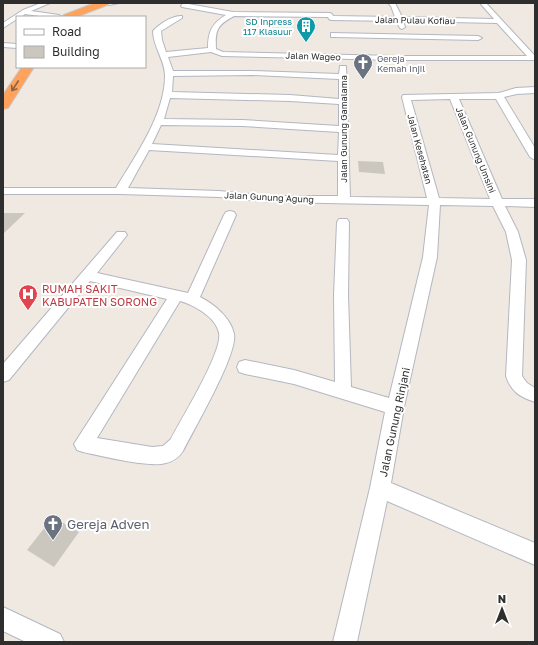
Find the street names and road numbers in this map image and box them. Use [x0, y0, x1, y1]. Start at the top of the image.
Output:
street label: Jalan Pulau Kofiau [375, 14, 455, 26]
street label: Jalan Wageo [285, 50, 341, 62]
street label: Jalan Gunung Gamalama [338, 75, 349, 183]
street label: Jalan Gunung Umsini [454, 105, 498, 195]
street label: Jalan Kesehatan [405, 113, 435, 185]
street label: Jalan Gunung Agung [224, 189, 314, 205]
street label: Jalan Gunung Rinjani [376, 366, 412, 478]

